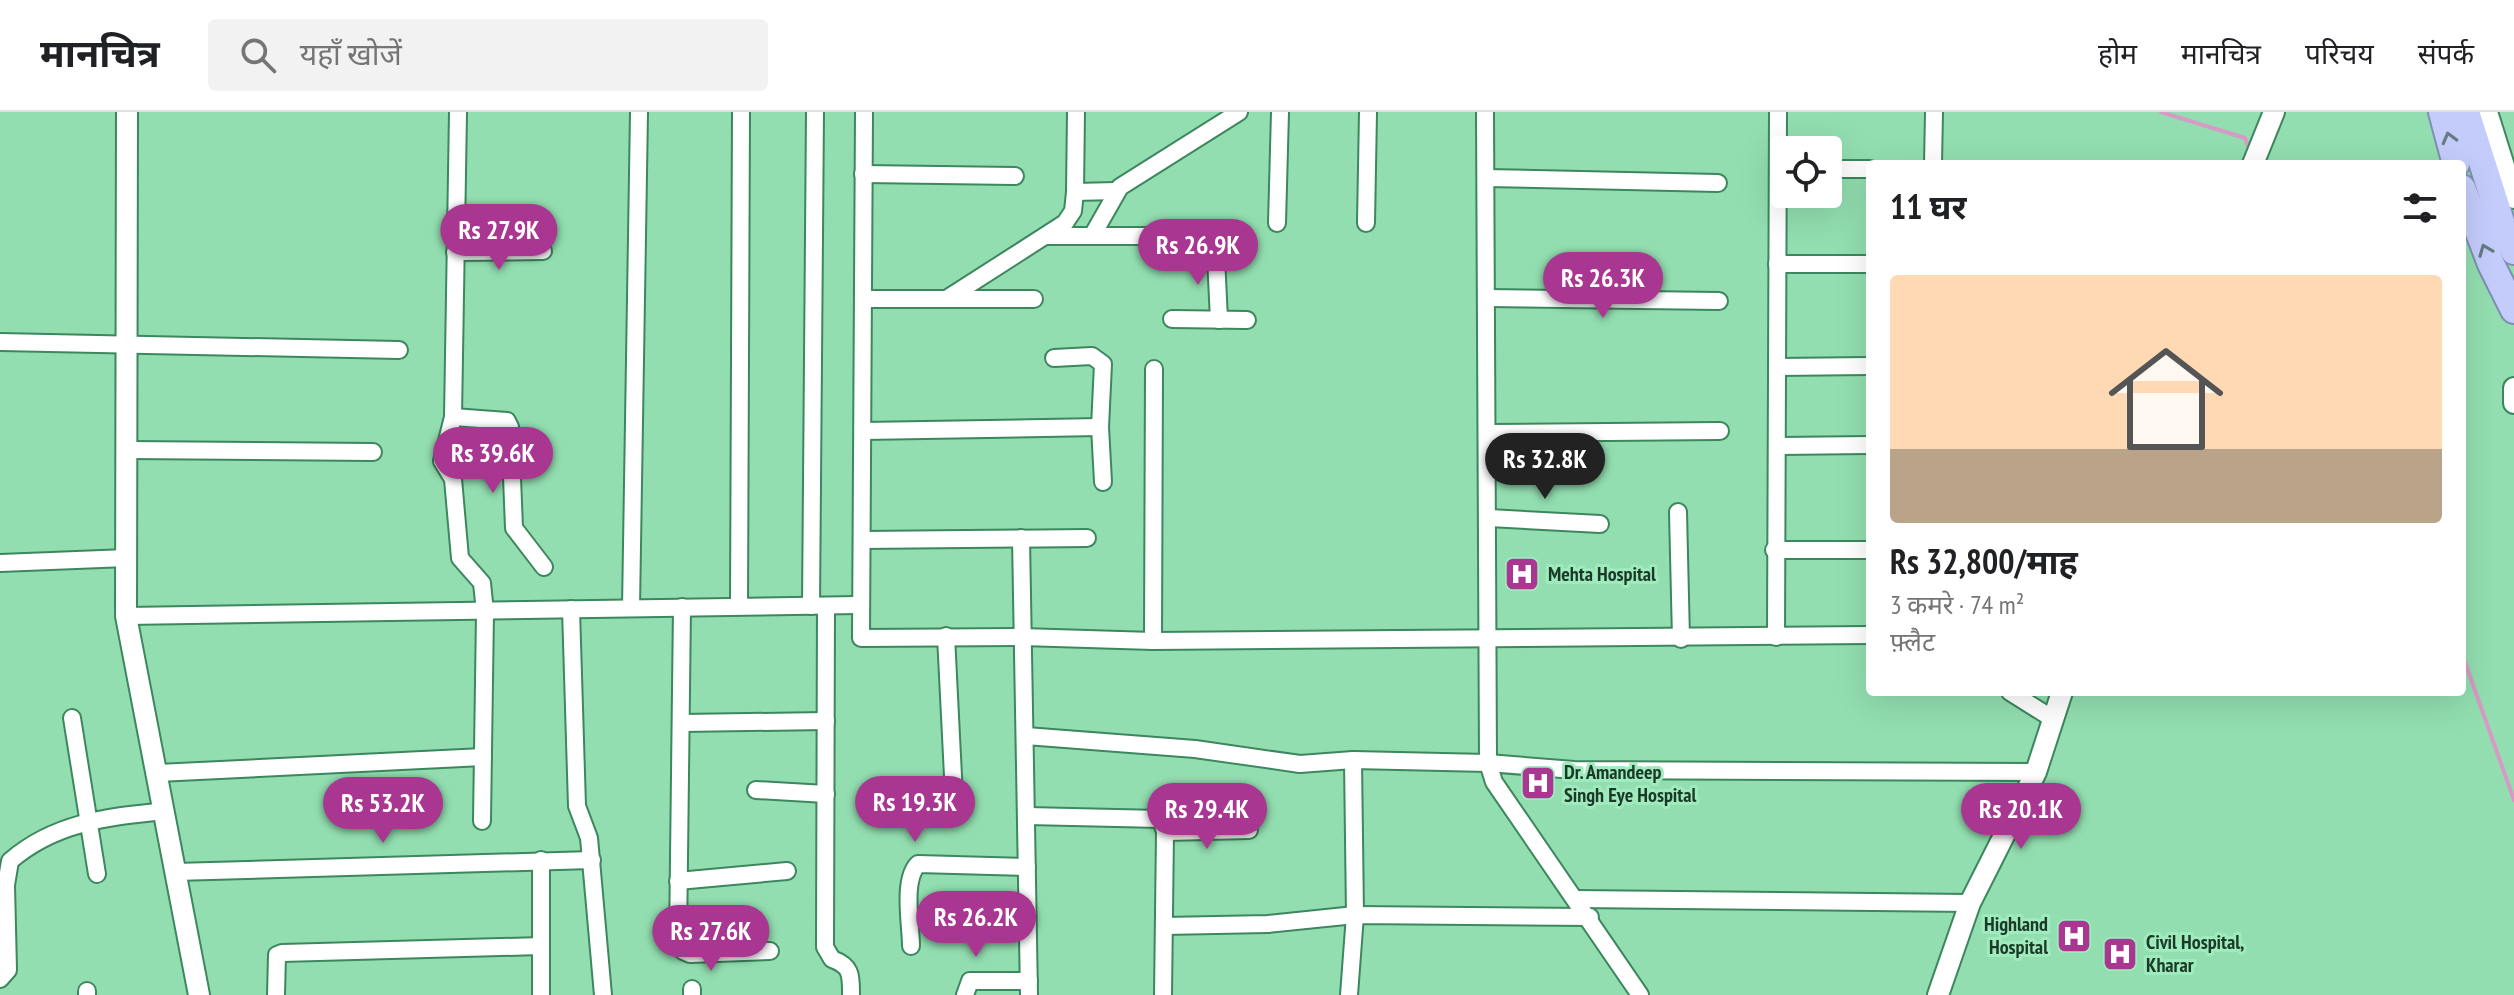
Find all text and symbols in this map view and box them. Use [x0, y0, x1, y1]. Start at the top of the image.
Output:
search box [208, 19, 768, 91]
text: मानचित्र [40, 28, 160, 77]
icon: search [236, 33, 280, 77]
text: यहाँ खोजें [300, 34, 402, 73]
text: होम [2098, 35, 2137, 72]
text: मानचित्र [2181, 35, 2261, 72]
text: परिचय [2305, 35, 2374, 72]
text: संपर्क [2418, 35, 2474, 72]
one-way arrow [2441, 132, 2458, 145]
map controls [1770, 136, 1842, 208]
button: locate [1770, 136, 1842, 208]
text: 11 घर [1890, 184, 1967, 228]
icon: filters [2398, 186, 2442, 230]
pin: Rs 27.9K [416, 204, 582, 272]
text: Rs 27.9K [458, 213, 540, 246]
pin: Rs 26.9K [1115, 219, 1281, 287]
text: Rs 26.9K [1156, 228, 1240, 261]
one-way arrow [2479, 244, 2495, 258]
pin: Rs 26.3K [1520, 252, 1686, 320]
text: Rs 26.3K [1561, 261, 1645, 294]
icon: home [2094, 327, 2238, 471]
pin: Rs 39.6K [410, 427, 576, 495]
pin: Rs 32.8K [1462, 433, 1628, 501]
text: Rs 39.6K [451, 436, 535, 469]
text: Rs 32.8K [1503, 442, 1587, 475]
text: Rs 32,800/माह [1890, 539, 2078, 583]
hospital icon: Mehta Hospital [1503, 555, 1541, 593]
place label: Mehta Hospital [1548, 561, 1656, 587]
text: 3 कमरे · 74 m² [1890, 588, 2024, 621]
text: फ़्लैट [1890, 625, 1935, 658]
place label: Dr. Amandeep Singh Eye Hospital [1564, 759, 1696, 808]
hospital icon: Dr. Amandeep Singh Eye Hospital [1519, 764, 1557, 802]
pin: Rs 19.3K [832, 776, 998, 844]
pin: Rs 53.2K [300, 777, 466, 845]
pin: Rs 29.4K [1124, 783, 1290, 851]
pin: Rs 20.1K [1938, 783, 2104, 851]
text: Rs 19.3K [873, 785, 957, 818]
text: Rs 53.2K [341, 786, 425, 819]
text: Rs 29.4K [1165, 792, 1249, 825]
text: Rs 20.1K [1979, 792, 2063, 825]
pin: Rs 26.2K [893, 891, 1059, 959]
text: Rs 26.2K [934, 900, 1018, 933]
pin: Rs 27.6K [628, 905, 794, 973]
place label: Highland Hospital [1984, 911, 2048, 960]
text: Rs 27.6K [670, 914, 752, 947]
hospital icon: Highland Hospital [2055, 917, 2093, 955]
place label: Civil Hospital, Kharar [2146, 929, 2244, 978]
hospital icon: Civil Hospital, Kharar [2101, 935, 2139, 973]

